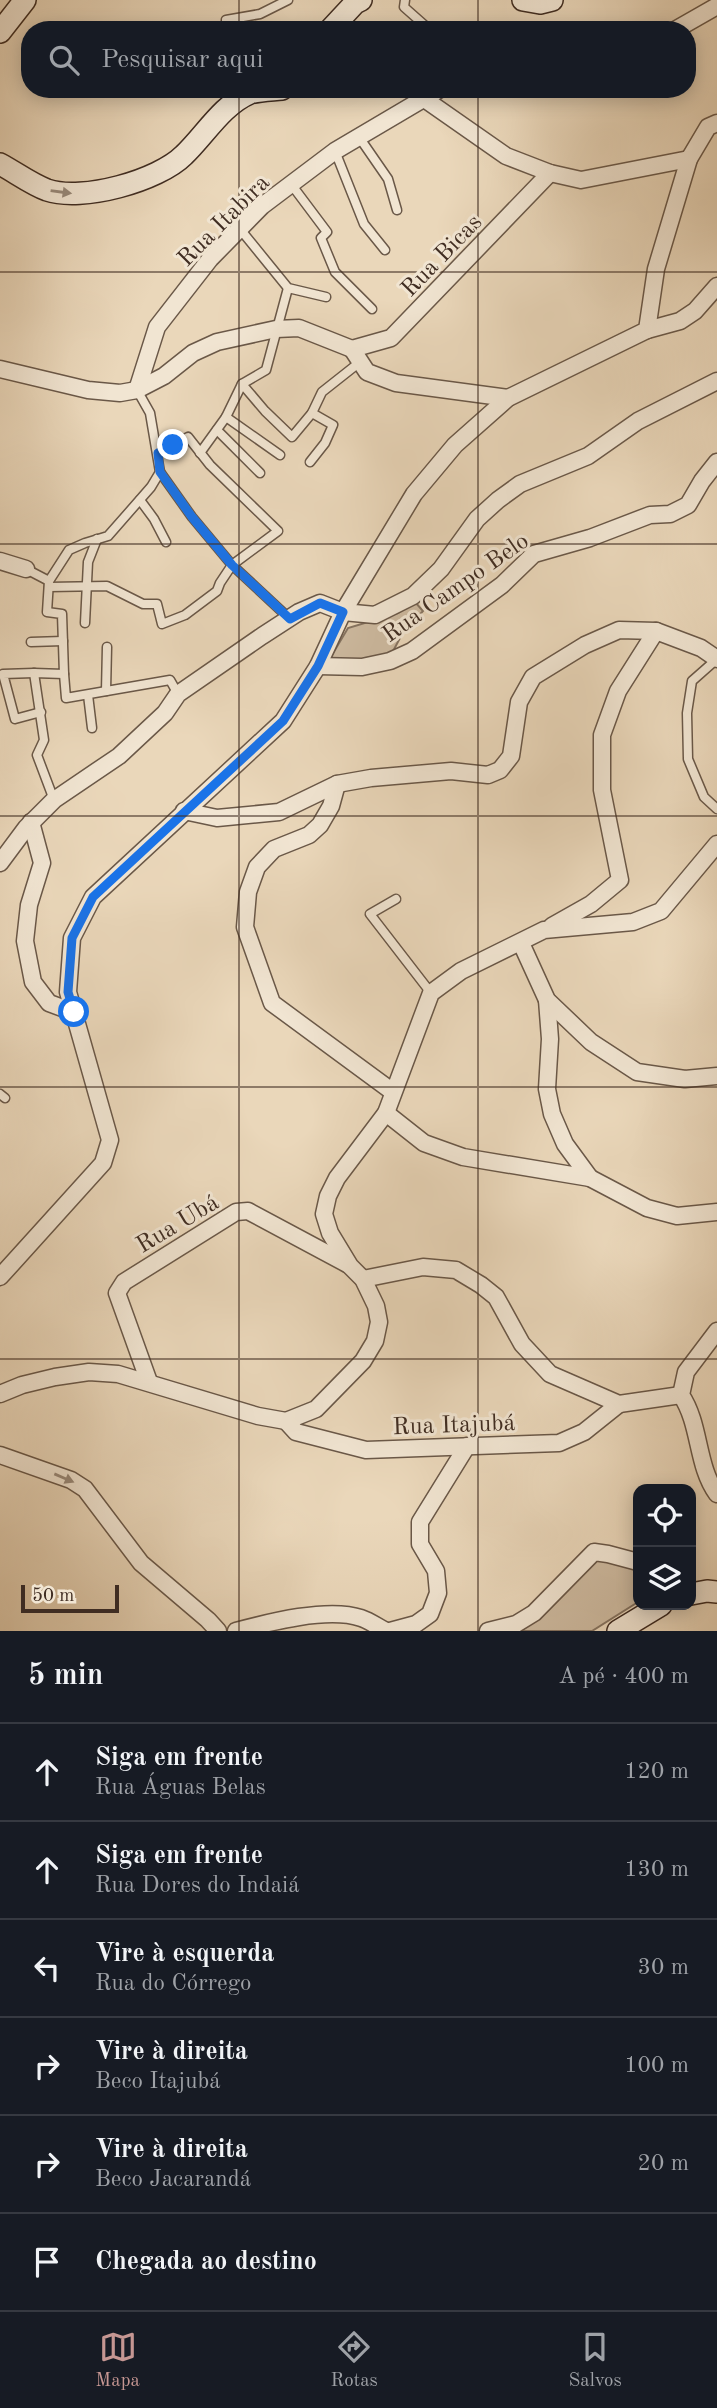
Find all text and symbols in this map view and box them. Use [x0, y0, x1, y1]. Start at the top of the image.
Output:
search box [21, 21, 696, 98]
icon: search [45, 41, 83, 79]
text: Pesquisar aqui [101, 47, 263, 73]
street label: Rua Itabira [174, 171, 275, 272]
one-way arrow [50, 187, 72, 198]
street label: Rua Bicas [398, 211, 487, 302]
route end [157, 429, 188, 460]
street label: Rua Campo Belo [379, 529, 534, 648]
route start [58, 996, 89, 1027]
street label: Rua Ubá [133, 1191, 224, 1259]
street label: Rua Itajubá [392, 1412, 516, 1440]
one-way arrow [54, 1473, 75, 1484]
map controls [633, 1484, 696, 1610]
button: locate [633, 1484, 696, 1547]
button: layers [633, 1547, 696, 1610]
scale bar [21, 1582, 119, 1614]
text: 50 m [32, 1587, 74, 1606]
text: 5 min [28, 1661, 103, 1691]
text: A pé · 400 m [558, 1665, 689, 1688]
text: Siga em frente [95, 1745, 263, 1771]
icon: ahead [28, 1753, 66, 1791]
text: 120 m [624, 1760, 689, 1783]
text: Rua Águas Belas [95, 1776, 266, 1799]
text: Siga em frente [95, 1843, 263, 1869]
icon: ahead [28, 1851, 66, 1889]
text: 130 m [624, 1858, 689, 1881]
text: Rua Dores do Indaiá [95, 1874, 300, 1897]
text: Vire à esquerda [95, 1941, 275, 1967]
icon: left [28, 1949, 66, 1987]
text: 30 m [638, 1956, 689, 1979]
text: Rua do Córrego [95, 1972, 252, 1995]
text: Vire à direita [95, 2039, 248, 2065]
icon: right [28, 2047, 66, 2085]
text: 100 m [624, 2054, 689, 2077]
text: Beco Itajubá [95, 2070, 221, 2093]
text: Vire à direita [95, 2137, 248, 2163]
icon: right [28, 2145, 66, 2183]
text: 20 m [638, 2152, 689, 2175]
text: Beco Jacarandá [95, 2168, 251, 2191]
icon: arrive [28, 2243, 66, 2281]
text: Chegada ao destino [95, 2249, 317, 2275]
tab: Mapa [95, 2328, 140, 2393]
tab: Rotas [331, 2328, 378, 2393]
tab: Salvos [569, 2328, 622, 2393]

